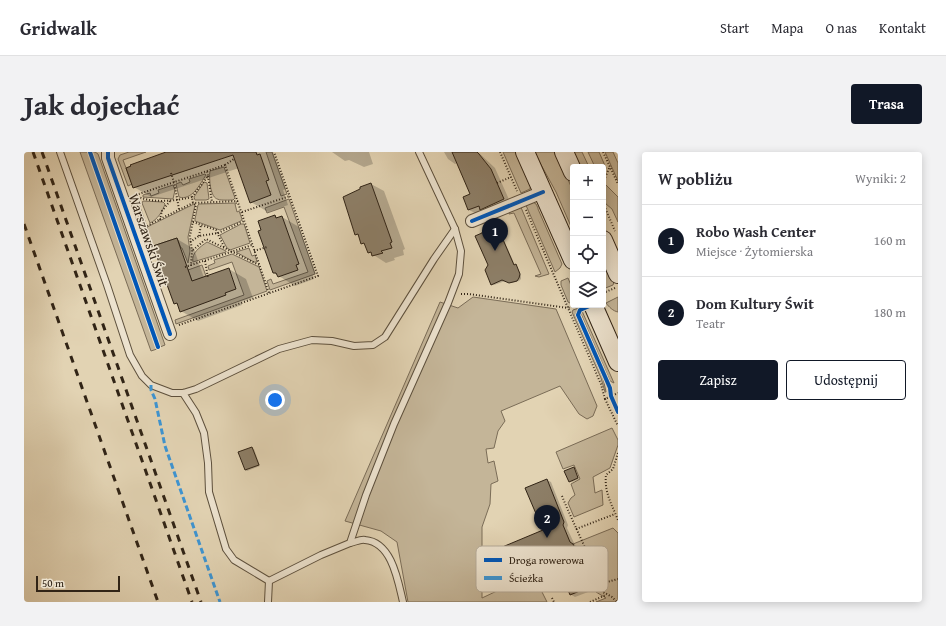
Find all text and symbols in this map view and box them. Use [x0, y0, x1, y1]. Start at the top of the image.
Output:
text: Gridwalk [20, 14, 97, 42]
text: Start [720, 18, 749, 38]
text: Mapa [771, 18, 803, 38]
text: O nas [825, 18, 857, 38]
text: Kontakt [879, 18, 926, 38]
text: Jak dojechać [24, 84, 179, 125]
button: Trasa [851, 84, 922, 124]
map controls [570, 164, 606, 308]
button: + [570, 164, 606, 200]
text: W pobliżu [658, 166, 733, 191]
text: Wyniki: 2 [855, 169, 906, 188]
street label: Warszawski Świt [124, 191, 174, 289]
button: − [570, 200, 606, 236]
pin: 1 [482, 218, 508, 251]
text: Robo Wash Center [696, 221, 816, 242]
text: 1 [668, 231, 674, 250]
text: 160 m [874, 231, 906, 250]
button: locate [570, 236, 606, 272]
text: Miejsce · Żytomierska [696, 242, 813, 261]
button: layers [570, 272, 606, 308]
text: Dom Kultury Świt [696, 293, 814, 314]
text: 2 [668, 303, 674, 322]
text: 180 m [874, 303, 906, 322]
text: Teatr [696, 314, 725, 333]
button: Zapisz [658, 360, 778, 400]
button: Udostępnij [786, 360, 906, 400]
your location [265, 390, 285, 410]
pin: 2 [534, 505, 560, 538]
legend [476, 546, 608, 592]
text: Droga rowerowa [509, 552, 585, 568]
text: Ścieżka [509, 570, 544, 586]
scale bar [36, 574, 120, 593]
text: 50 m [42, 575, 64, 591]

